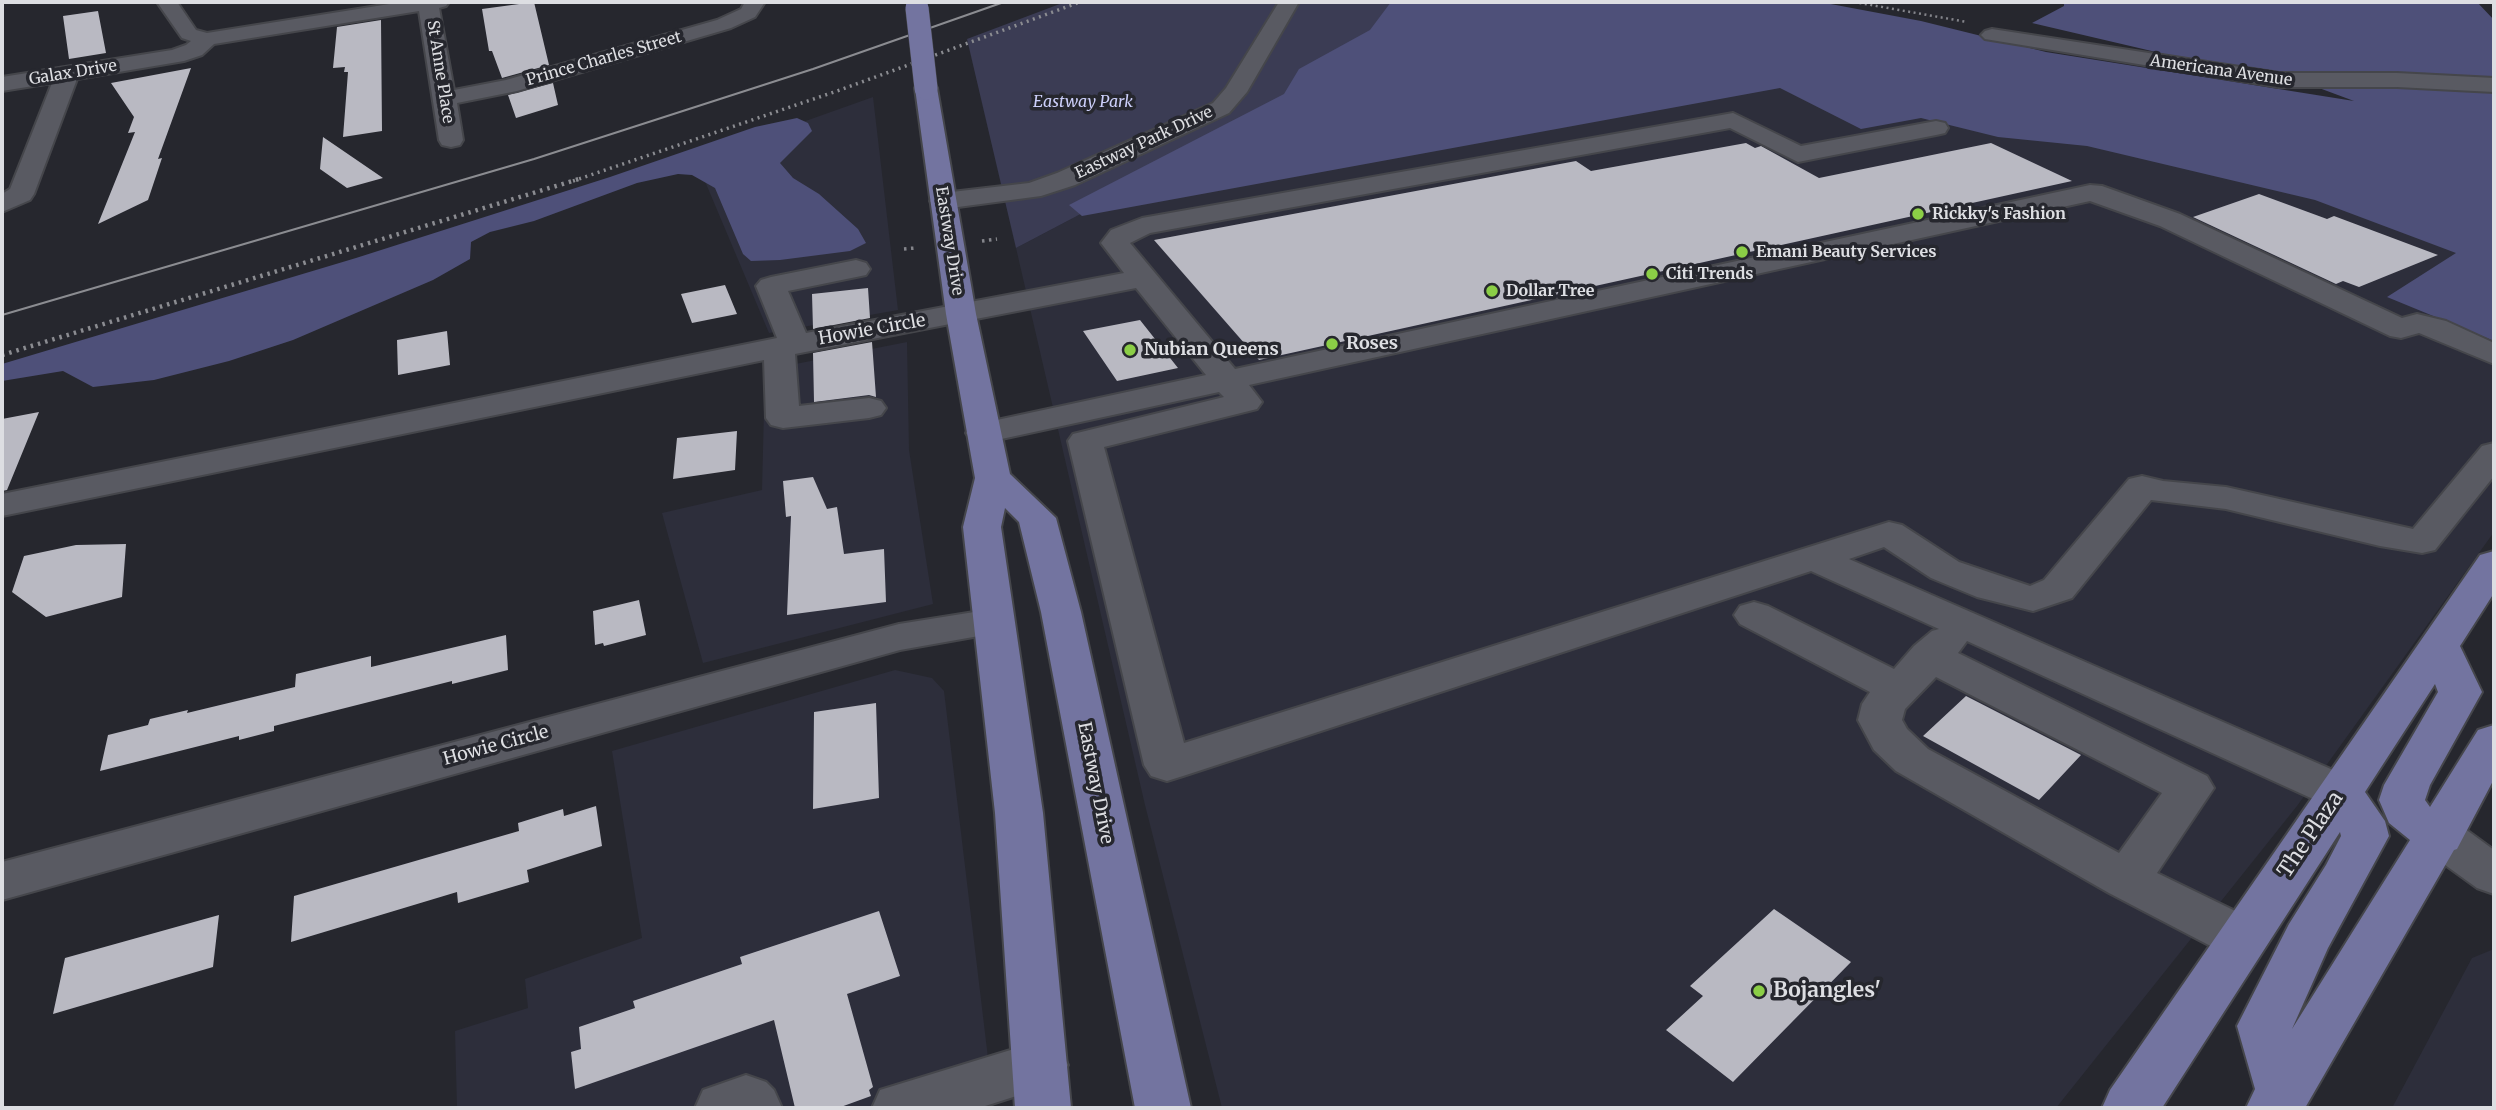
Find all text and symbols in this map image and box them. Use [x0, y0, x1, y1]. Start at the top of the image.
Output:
street label: St Anne Place [422, 19, 458, 125]
street label: Prince Charles Street [524, 28, 684, 90]
street label: Americana Avenue [2149, 52, 2293, 90]
street label: Galax Drive [28, 57, 118, 89]
park label: Eastway Park [1033, 92, 1133, 112]
street label: Eastway Park Drive [1072, 103, 1216, 183]
street label: Eastway Drive [931, 185, 967, 297]
place label: Rickky's Fashion [1932, 204, 2066, 224]
marker: Rickky's Fashion [1910, 206, 1926, 222]
place label: Emani Beauty Services [1756, 242, 1937, 262]
marker: Emani Beauty Services [1734, 244, 1750, 260]
place label: Citi Trends [1666, 264, 1754, 284]
marker: Citi Trends [1644, 266, 1660, 282]
place label: Dollar Tree [1506, 281, 1594, 301]
marker: Dollar Tree [1484, 283, 1500, 299]
street label: Howie Circle [817, 310, 927, 350]
place label: Roses [1346, 333, 1398, 355]
marker: Roses [1324, 336, 1340, 352]
place label: Nubian Queens [1144, 339, 1279, 361]
marker: Nubian Queens [1122, 342, 1138, 358]
street label: Eastway Drive [1073, 720, 1117, 846]
street label: Howie Circle [441, 722, 551, 770]
street label: The Plaza [2273, 787, 2349, 883]
place label: Bojangles' [1773, 978, 1881, 1004]
marker: Bojangles' [1751, 983, 1767, 999]

